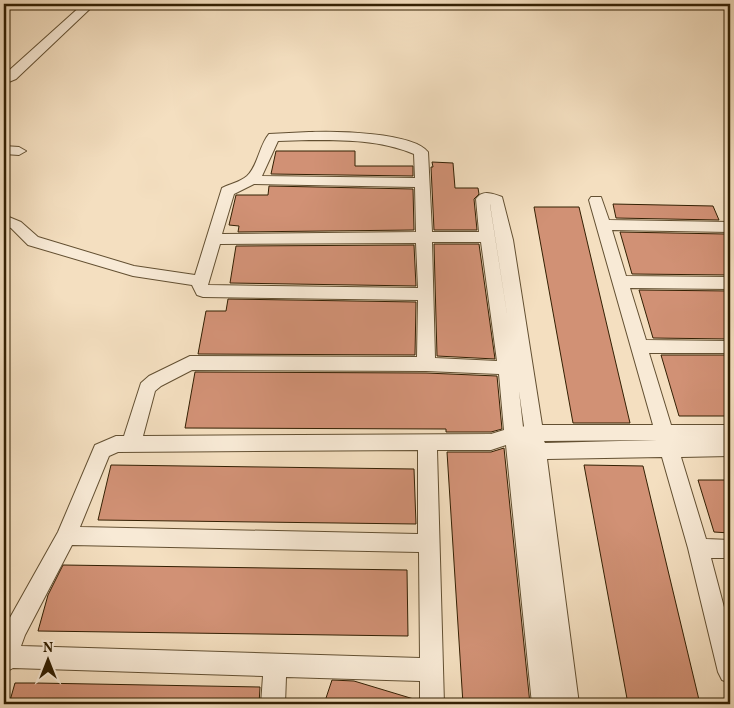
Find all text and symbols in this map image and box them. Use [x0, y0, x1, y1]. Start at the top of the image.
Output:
north arrow [22, 636, 72, 686]
text: N [43, 639, 53, 658]

